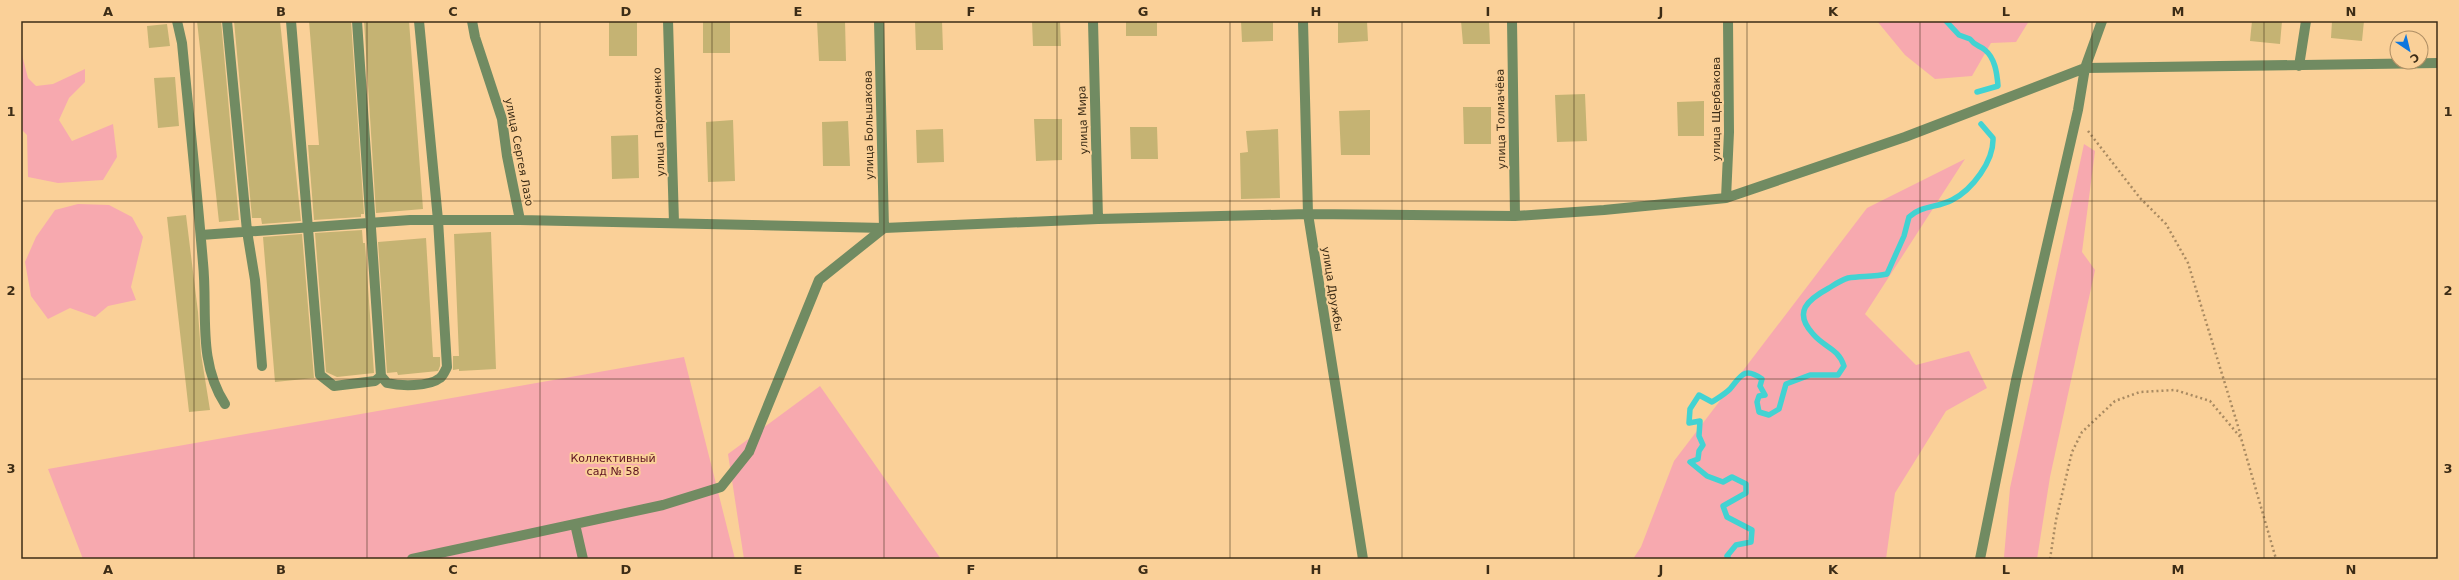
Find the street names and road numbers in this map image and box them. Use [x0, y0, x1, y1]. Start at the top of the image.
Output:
street label: улица Щербакова [1710, 57, 1723, 161]
street label: улица Пархоменко [651, 67, 667, 177]
street label: улица Толмачёва [1494, 69, 1508, 169]
street label: улица Большакова [862, 70, 876, 180]
street label: улица Мира [1075, 85, 1091, 155]
street label: улица Сергея Лазо [502, 97, 536, 208]
street label: улица Дружбы [1319, 246, 1345, 332]

